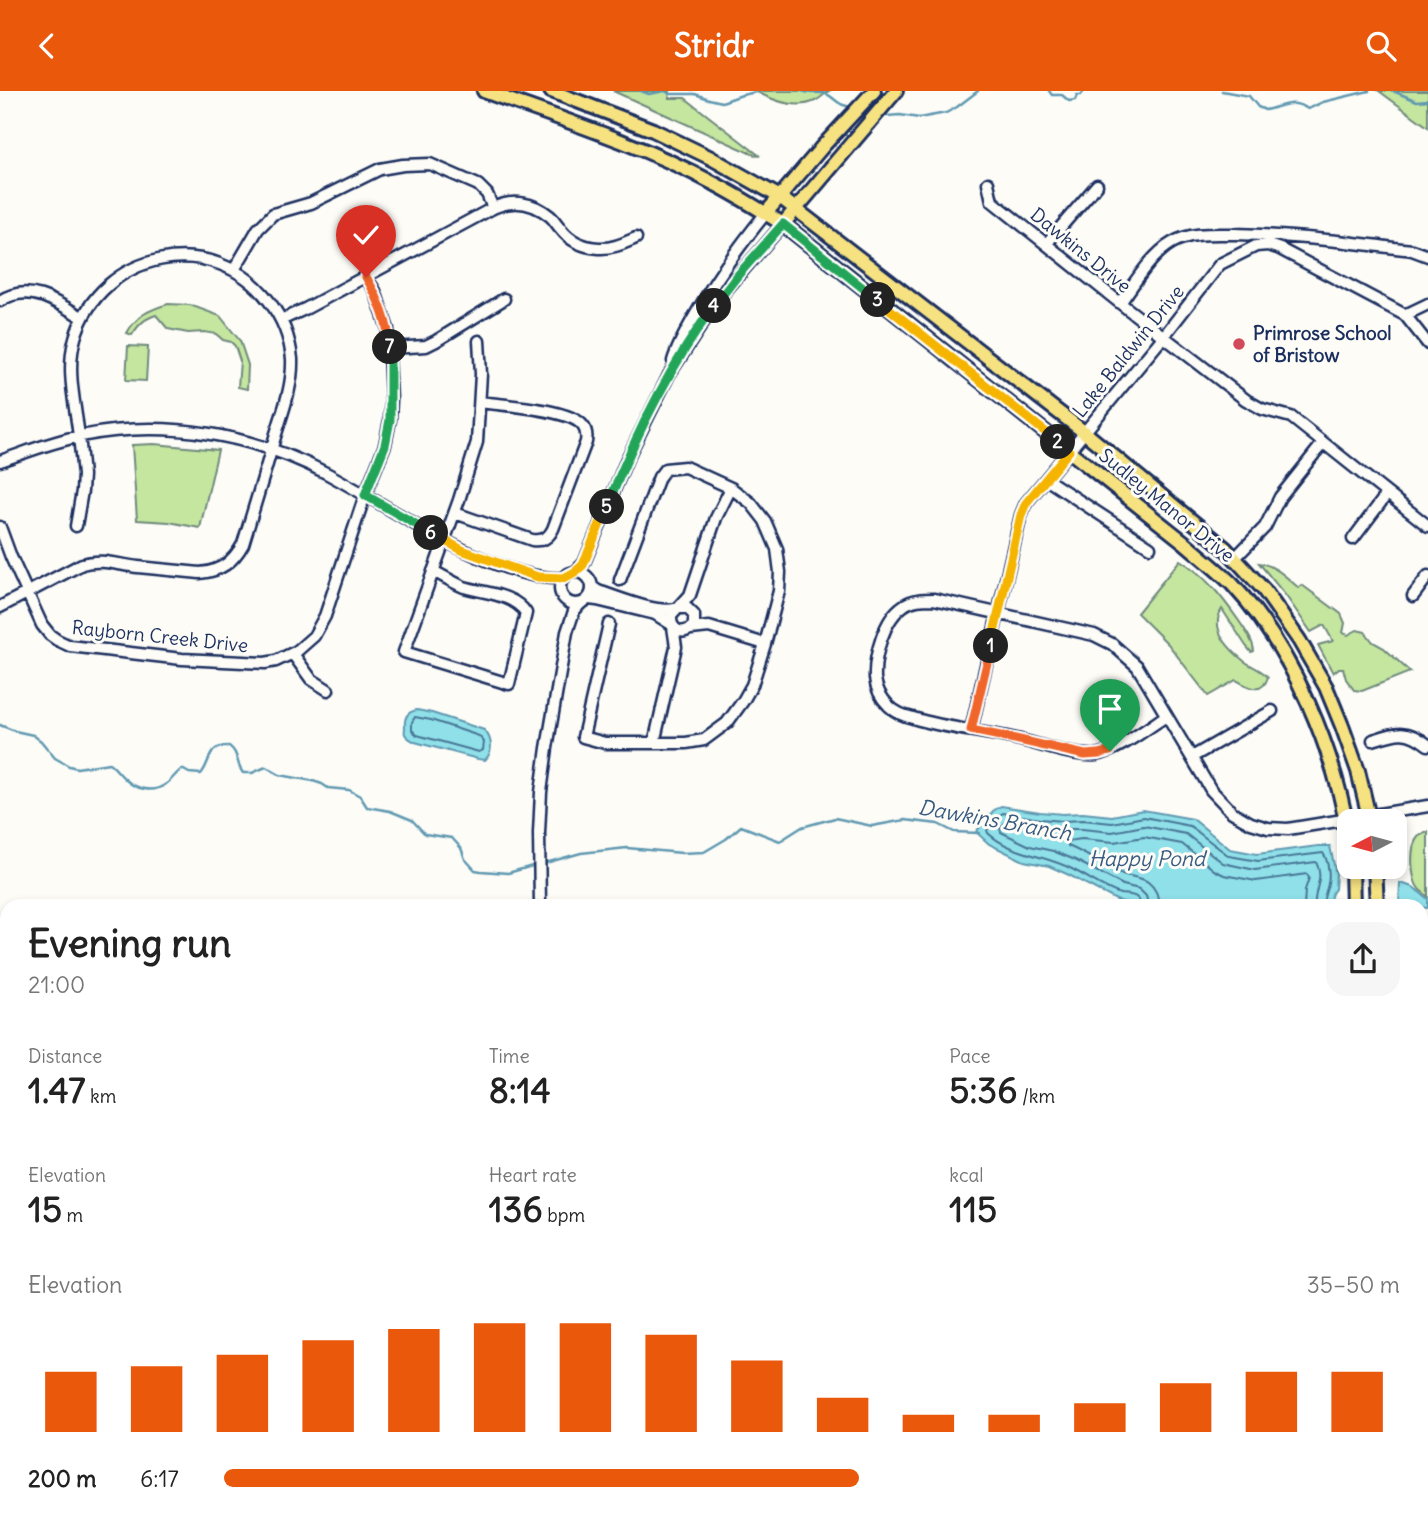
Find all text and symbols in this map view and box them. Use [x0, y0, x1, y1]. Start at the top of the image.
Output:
text: Stridr [674, 25, 754, 66]
icon: back [28, 27, 66, 65]
icon: search [1362, 27, 1400, 65]
street label: Dawkins Drive [1026, 202, 1136, 298]
pin [336, 205, 396, 277]
icon: check [347, 216, 385, 254]
street label: Lake Baldwin Drive [1067, 280, 1189, 422]
pin: 3 [860, 283, 896, 318]
text: 3 [872, 287, 883, 311]
pin: 4 [696, 289, 732, 323]
text: 4 [708, 293, 719, 317]
place label: Primrose School of Bristow [1253, 321, 1392, 367]
pin: 7 [372, 329, 408, 365]
text: 7 [385, 334, 394, 358]
marker: Primrose School of Bristow [1231, 336, 1247, 352]
pin: 2 [1040, 425, 1076, 459]
text: 2 [1052, 429, 1063, 453]
street label: Sudley Manor Drive [1094, 443, 1240, 567]
pin: 5 [590, 489, 624, 525]
text: 5 [601, 494, 612, 518]
pin: 6 [414, 515, 448, 551]
text: 6 [425, 520, 436, 544]
street label: Rayborn Creek Drive [71, 615, 249, 657]
pin: 1 [974, 629, 1009, 663]
text: 1 [987, 633, 994, 657]
pin [1080, 679, 1140, 751]
icon: arrive [1091, 690, 1129, 728]
water label: Dawkins Branch [917, 793, 1074, 847]
north arrow [1337, 809, 1407, 879]
map controls [1337, 809, 1407, 879]
water label: Happy Pond [1089, 845, 1208, 872]
text: Evening run [28, 920, 231, 967]
button: share [1326, 922, 1400, 996]
text: 21:00 [28, 970, 85, 999]
text: Distance [28, 1044, 102, 1068]
text: Time [489, 1044, 530, 1068]
text: Pace [949, 1044, 991, 1068]
text: 1.47 [28, 1068, 86, 1112]
text: 8:14 [489, 1068, 551, 1112]
text: 5:36 [949, 1068, 1017, 1112]
text: km [86, 1084, 116, 1108]
text: /km [1017, 1084, 1055, 1108]
text: Elevation [28, 1163, 106, 1187]
text: Heart rate [489, 1163, 577, 1187]
text: kcal [949, 1163, 984, 1187]
text: 15 [28, 1187, 62, 1231]
text: 136 [489, 1187, 543, 1231]
text: 115 [949, 1187, 997, 1231]
text: m [62, 1203, 83, 1227]
text: bpm [543, 1203, 585, 1227]
text: Elevation [28, 1270, 122, 1299]
text: 35–50 m [1307, 1270, 1400, 1299]
text: 200 m [28, 1464, 97, 1493]
text: 6:17 [140, 1464, 179, 1493]

